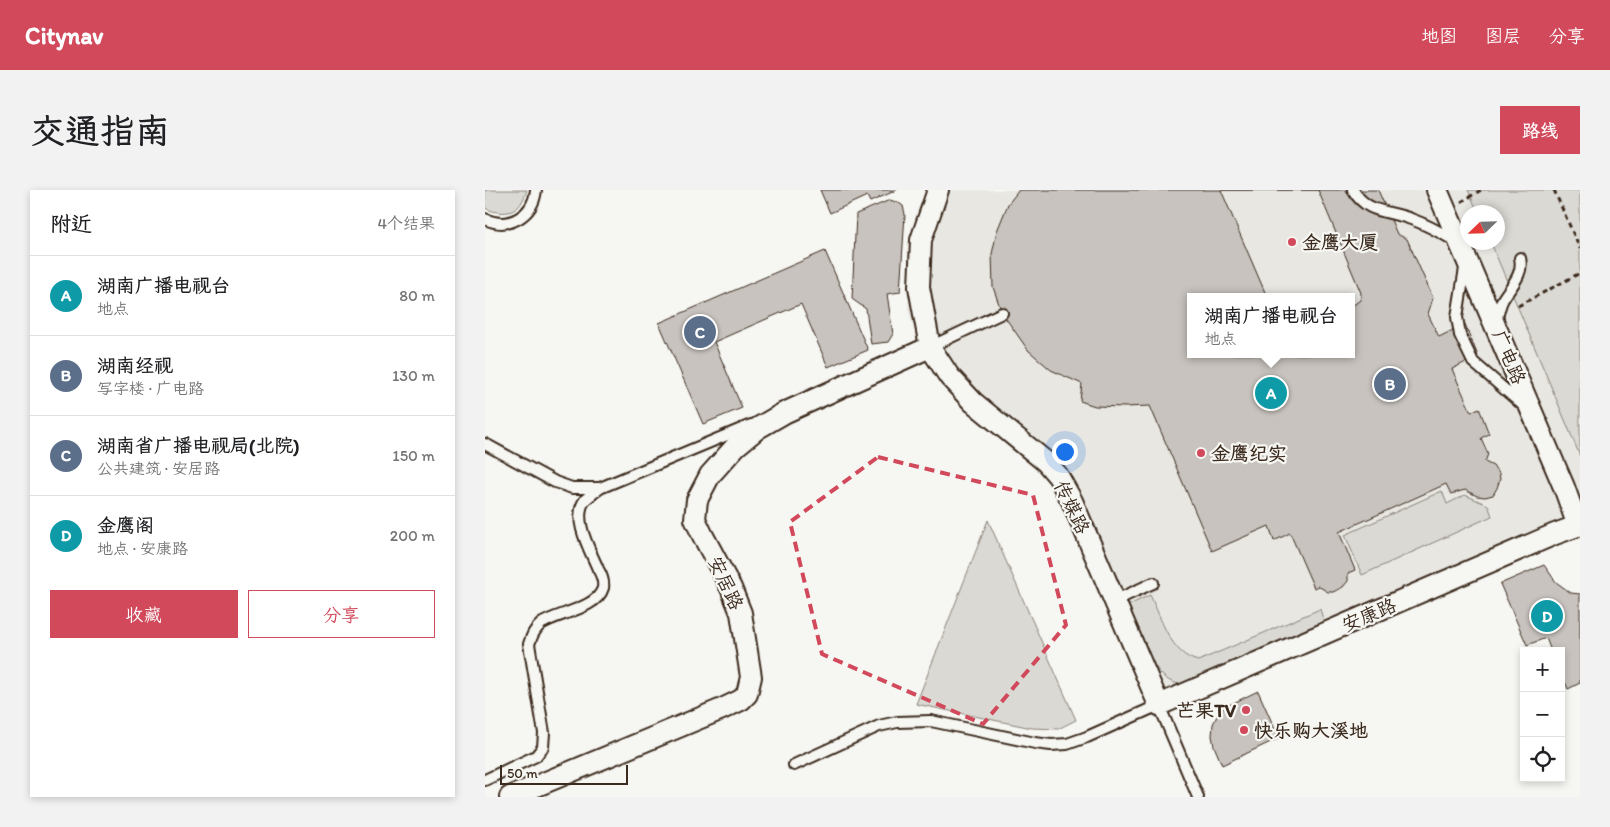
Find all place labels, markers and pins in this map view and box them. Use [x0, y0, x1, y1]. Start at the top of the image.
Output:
place label: 金鹰大厦 [1302, 231, 1378, 254]
marker: 金鹰大厦 [1286, 236, 1298, 248]
pin: C [684, 313, 716, 351]
pin: B [1374, 365, 1406, 403]
pin: A [1255, 374, 1287, 412]
place label: 金鹰纪实 [1211, 442, 1287, 465]
marker: 金鹰纪实 [1195, 447, 1207, 459]
pin: D [1531, 597, 1563, 635]
place label: 芒果TV [1176, 699, 1237, 722]
marker: 芒果TV [1240, 704, 1252, 716]
place label: 快乐购大溪地 [1254, 719, 1368, 742]
marker: 快乐购大溪地 [1238, 724, 1250, 736]

